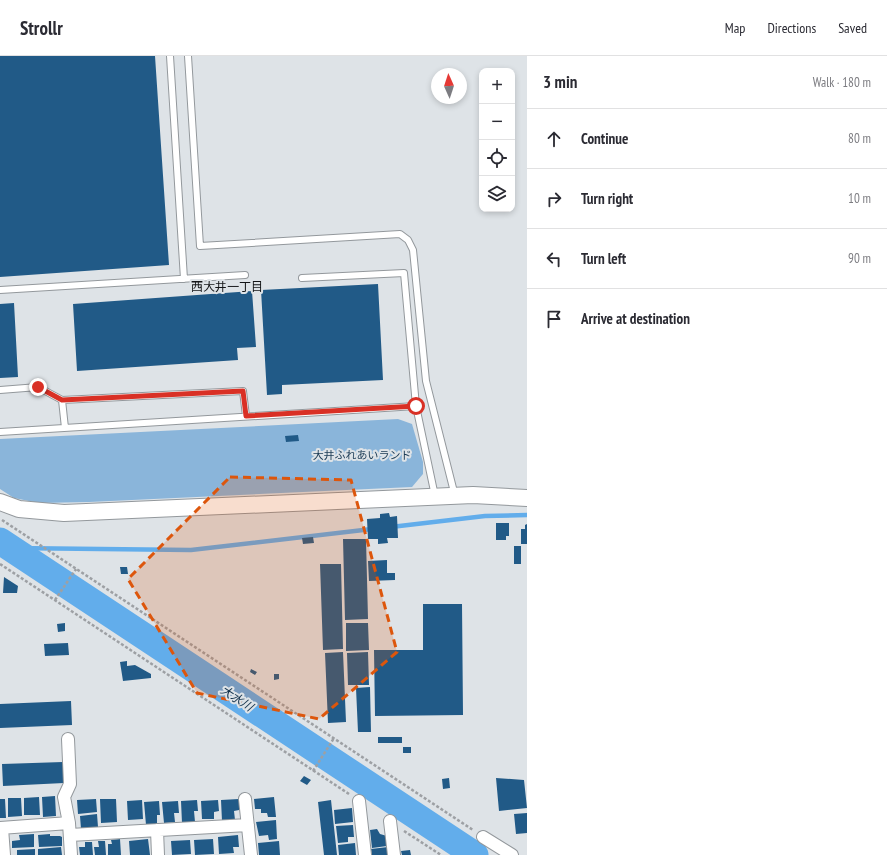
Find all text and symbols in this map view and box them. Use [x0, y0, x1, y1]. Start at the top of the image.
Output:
text: Strollr [20, 16, 63, 40]
text: Map [725, 19, 745, 37]
text: Directions [767, 19, 816, 37]
text: Saved [838, 19, 867, 37]
north arrow [431, 68, 467, 104]
map controls [479, 68, 515, 212]
button: + [479, 68, 515, 104]
text: 3 min [543, 71, 577, 93]
text: Walk · 180 m [813, 74, 871, 91]
button: − [479, 104, 515, 140]
icon: ahead [543, 128, 565, 150]
text: Continue [581, 129, 628, 148]
text: 80 m [848, 130, 871, 147]
button: locate [479, 140, 515, 176]
button: layers [479, 176, 515, 212]
icon: right [543, 188, 565, 210]
text: Turn right [581, 189, 633, 208]
text: 10 m [848, 190, 871, 207]
icon: left [543, 248, 565, 270]
text: Turn left [581, 249, 626, 268]
text: 90 m [848, 250, 871, 267]
district label: 西大井一丁目 [191, 279, 263, 294]
icon: arrive [543, 308, 565, 330]
text: Arrive at destination [581, 309, 690, 328]
route end [29, 378, 47, 396]
route start [407, 397, 425, 415]
park label: 大井ふれあいランド [313, 448, 412, 462]
water label: 大水川 [218, 682, 258, 715]

